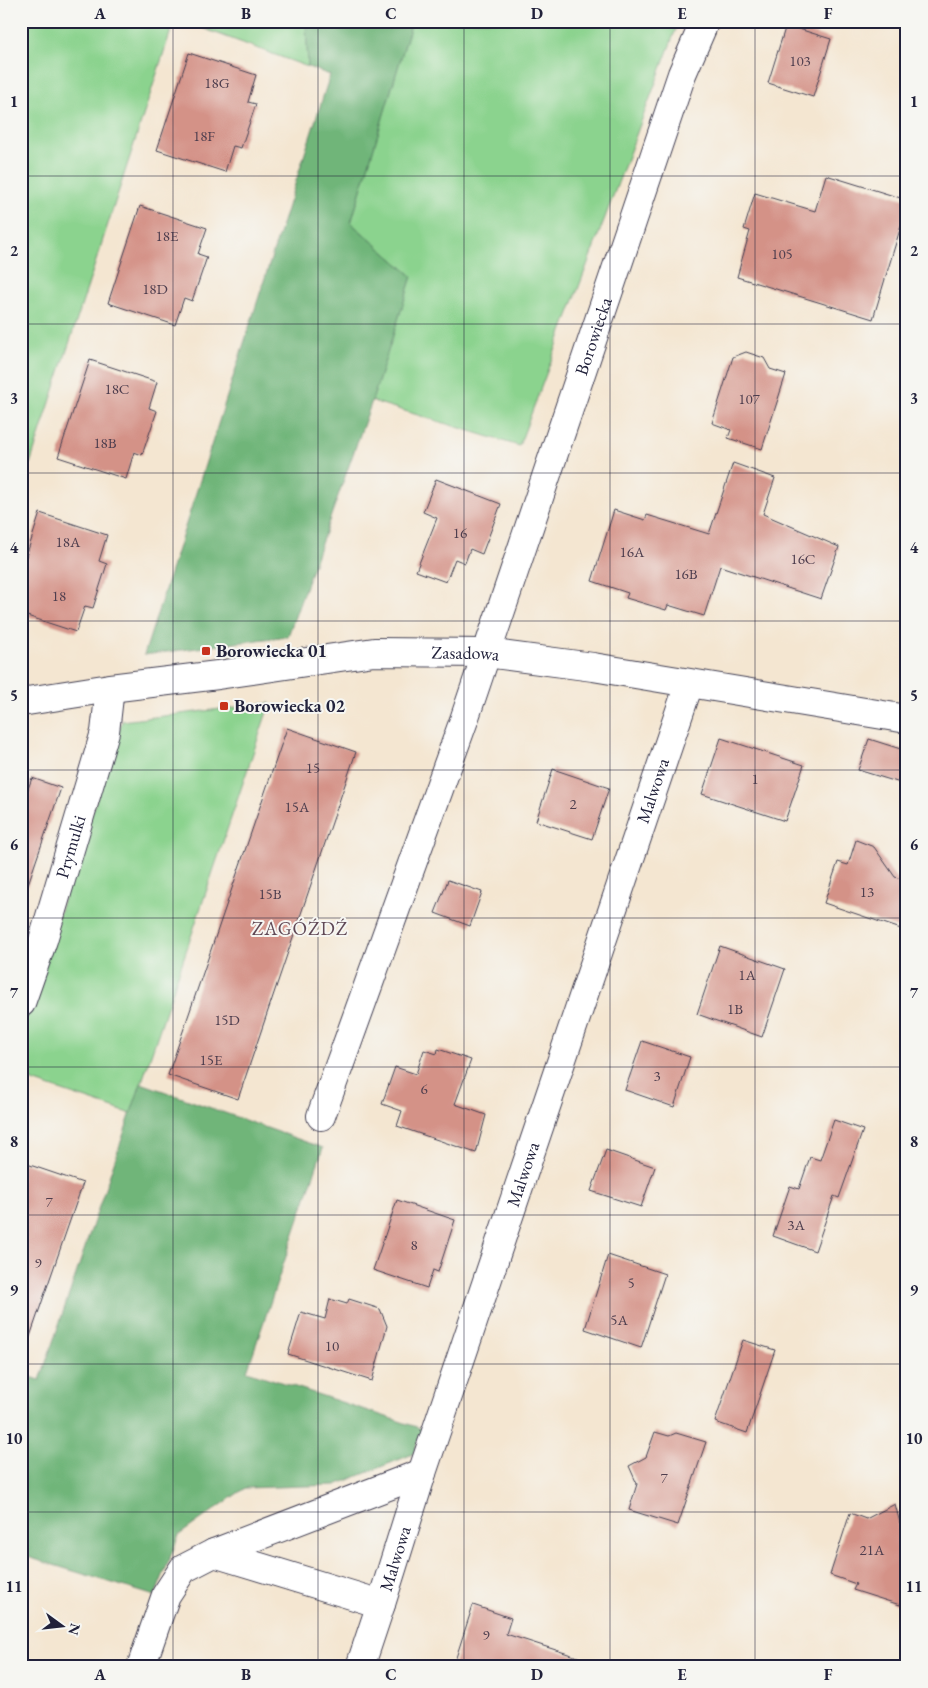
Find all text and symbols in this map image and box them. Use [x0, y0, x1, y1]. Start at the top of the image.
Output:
text: A [93, 3, 106, 24]
text: B [241, 3, 251, 24]
text: C [385, 3, 397, 24]
text: D [531, 3, 543, 24]
text: E [677, 3, 687, 24]
text: F [824, 3, 833, 24]
house number: 103 [789, 51, 811, 70]
house number: 18G [204, 73, 230, 92]
text: 1 [10, 91, 18, 112]
text: 1 [910, 91, 918, 112]
house number: 18F [193, 126, 215, 145]
house number: 18E [156, 226, 179, 245]
text: 2 [10, 240, 19, 261]
text: 2 [910, 240, 919, 261]
house number: 105 [771, 244, 793, 263]
house number: 18D [142, 279, 168, 298]
street label: Borowiecka [569, 293, 617, 378]
house number: 18C [104, 379, 130, 398]
text: 3 [10, 388, 18, 409]
text: 3 [910, 388, 918, 409]
house number: 107 [738, 389, 761, 408]
house number: 18B [93, 433, 117, 452]
house number: 16 [453, 523, 467, 542]
house number: 18A [56, 532, 81, 551]
text: 4 [10, 537, 19, 558]
text: 4 [910, 537, 919, 558]
house number: 16A [620, 542, 645, 561]
house number: 16C [790, 549, 816, 568]
house number: 16B [674, 564, 698, 583]
house number: 18 [52, 586, 66, 605]
place label: Borowiecka 01 [216, 639, 327, 662]
street label: Zasadowa [431, 640, 502, 666]
marker: Borowiecka 01 [200, 645, 212, 657]
text: 5 [10, 685, 18, 706]
text: 5 [910, 685, 918, 706]
place label: Borowiecka 02 [234, 694, 345, 717]
marker: Borowiecka 02 [218, 700, 230, 712]
street label: Malwowa [631, 754, 674, 826]
house number: 15 [306, 758, 320, 777]
house number: 1 [751, 769, 759, 788]
house number: 2 [569, 794, 577, 813]
house number: 15A [285, 797, 310, 816]
street label: Prymulki [50, 812, 91, 881]
text: 6 [10, 834, 19, 855]
text: 6 [910, 834, 919, 855]
house number: 13 [860, 882, 874, 901]
house number: 15B [258, 884, 282, 903]
district label: ZAGÓŹDŹ [252, 916, 348, 941]
house number: 1A [738, 965, 756, 984]
text: 7 [10, 982, 19, 1003]
text: 7 [910, 982, 919, 1003]
house number: 1B [727, 999, 743, 1018]
house number: 15D [214, 1010, 240, 1029]
house number: 15E [200, 1050, 223, 1069]
house number: 3 [653, 1066, 661, 1085]
house number: 6 [420, 1079, 428, 1098]
text: 8 [10, 1131, 18, 1152]
text: 8 [910, 1131, 918, 1152]
street label: Malwowa [501, 1138, 545, 1210]
house number: 7 [45, 1192, 53, 1211]
house number: 3A [787, 1215, 805, 1234]
house number: 8 [410, 1235, 418, 1254]
house number: 9 [34, 1253, 42, 1272]
house number: 5 [627, 1273, 635, 1292]
text: 9 [10, 1279, 19, 1300]
text: 9 [910, 1279, 919, 1300]
house number: 5A [610, 1310, 628, 1329]
house number: 10 [325, 1336, 339, 1355]
text: 10 [6, 1428, 23, 1449]
text: 10 [906, 1428, 923, 1449]
house number: 7 [660, 1468, 668, 1487]
street label: Malwowa [374, 1522, 416, 1594]
house number: 21A [860, 1540, 885, 1559]
text: 11 [6, 1576, 22, 1597]
text: 11 [906, 1576, 922, 1597]
north arrow [38, 1600, 88, 1650]
text: N [64, 1622, 85, 1638]
house number: 9 [482, 1625, 490, 1644]
text: A [93, 1664, 106, 1685]
text: B [241, 1664, 251, 1685]
text: C [385, 1664, 397, 1685]
text: D [531, 1664, 543, 1685]
text: E [677, 1664, 687, 1685]
text: F [824, 1664, 833, 1685]

